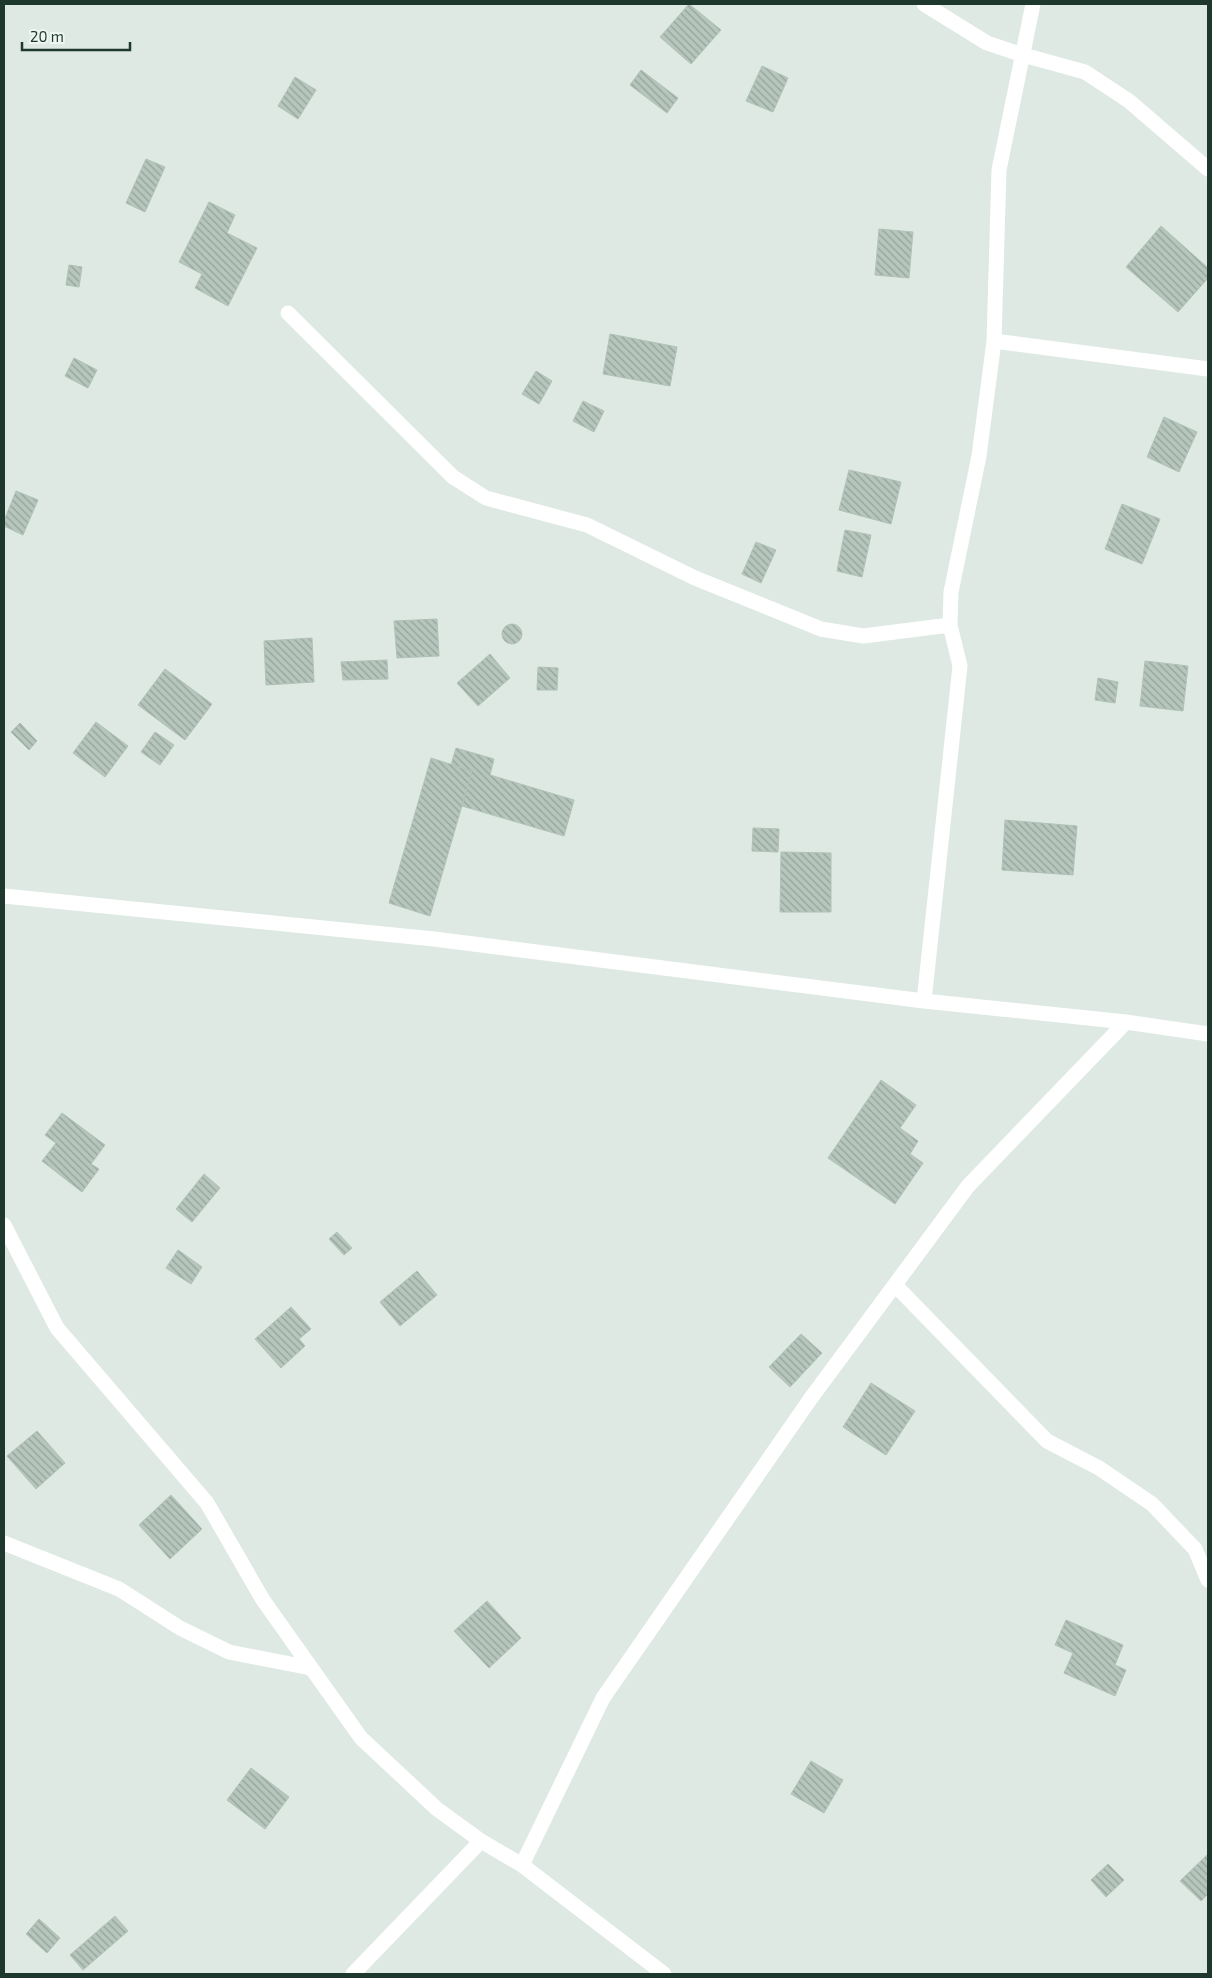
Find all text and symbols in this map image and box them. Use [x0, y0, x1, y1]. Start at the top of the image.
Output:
scale bar [22, 20, 130, 52]
text: 20 m [30, 27, 64, 45]

